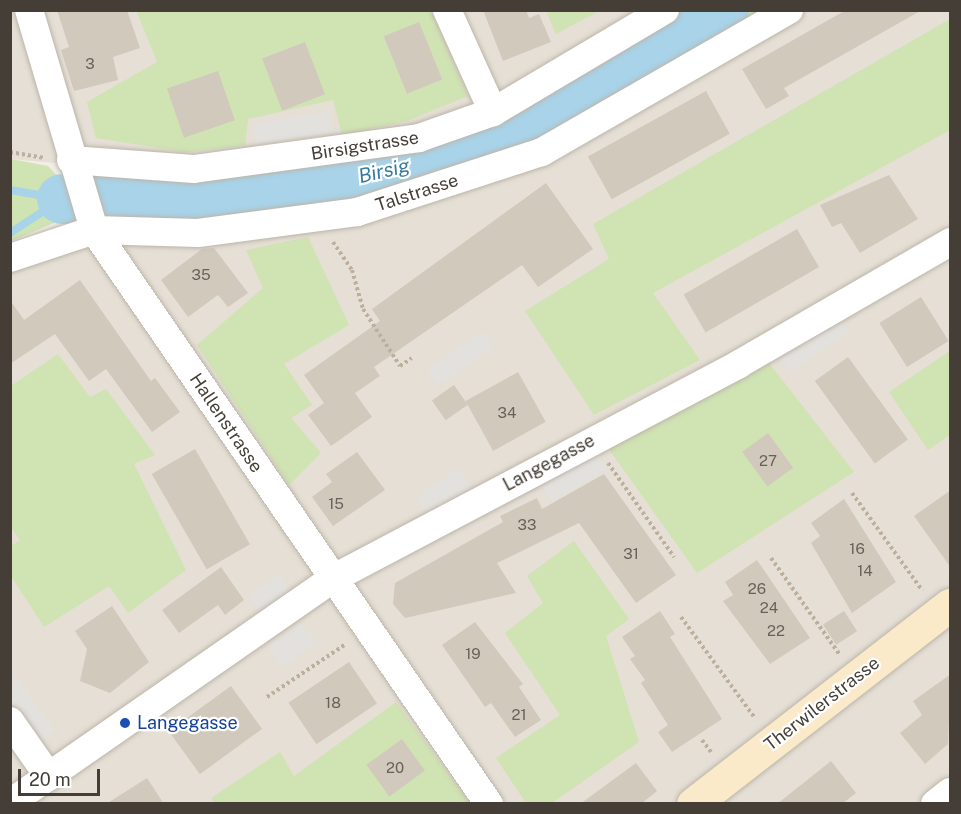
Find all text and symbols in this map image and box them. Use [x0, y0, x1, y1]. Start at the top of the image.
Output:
house number: 3 [85, 55, 95, 73]
street label: Birsigstrasse [310, 127, 420, 165]
water label: Birsig [356, 153, 412, 189]
street label: Talstrasse [373, 169, 461, 217]
house number: 35 [191, 266, 211, 284]
street label: Hallenstrasse [185, 369, 267, 477]
house number: 34 [498, 404, 516, 422]
street label: Langegasse [499, 430, 599, 496]
house number: 27 [759, 452, 777, 470]
house number: 15 [328, 495, 344, 513]
house number: 33 [518, 516, 536, 534]
house number: 16 [849, 540, 865, 558]
house number: 31 [623, 545, 639, 563]
house number: 14 [857, 562, 873, 580]
house number: 26 [748, 580, 766, 598]
house number: 24 [760, 599, 778, 617]
house number: 22 [767, 622, 785, 640]
house number: 19 [465, 645, 481, 663]
street label: Therwilerstrasse [760, 652, 884, 756]
house number: 18 [325, 694, 341, 712]
house number: 21 [511, 706, 527, 724]
place label: Langegasse [137, 712, 238, 734]
marker: Langegasse [118, 716, 132, 730]
scale bar [21, 757, 104, 795]
house number: 20 [386, 759, 404, 777]
text: 20 m [29, 769, 71, 790]

